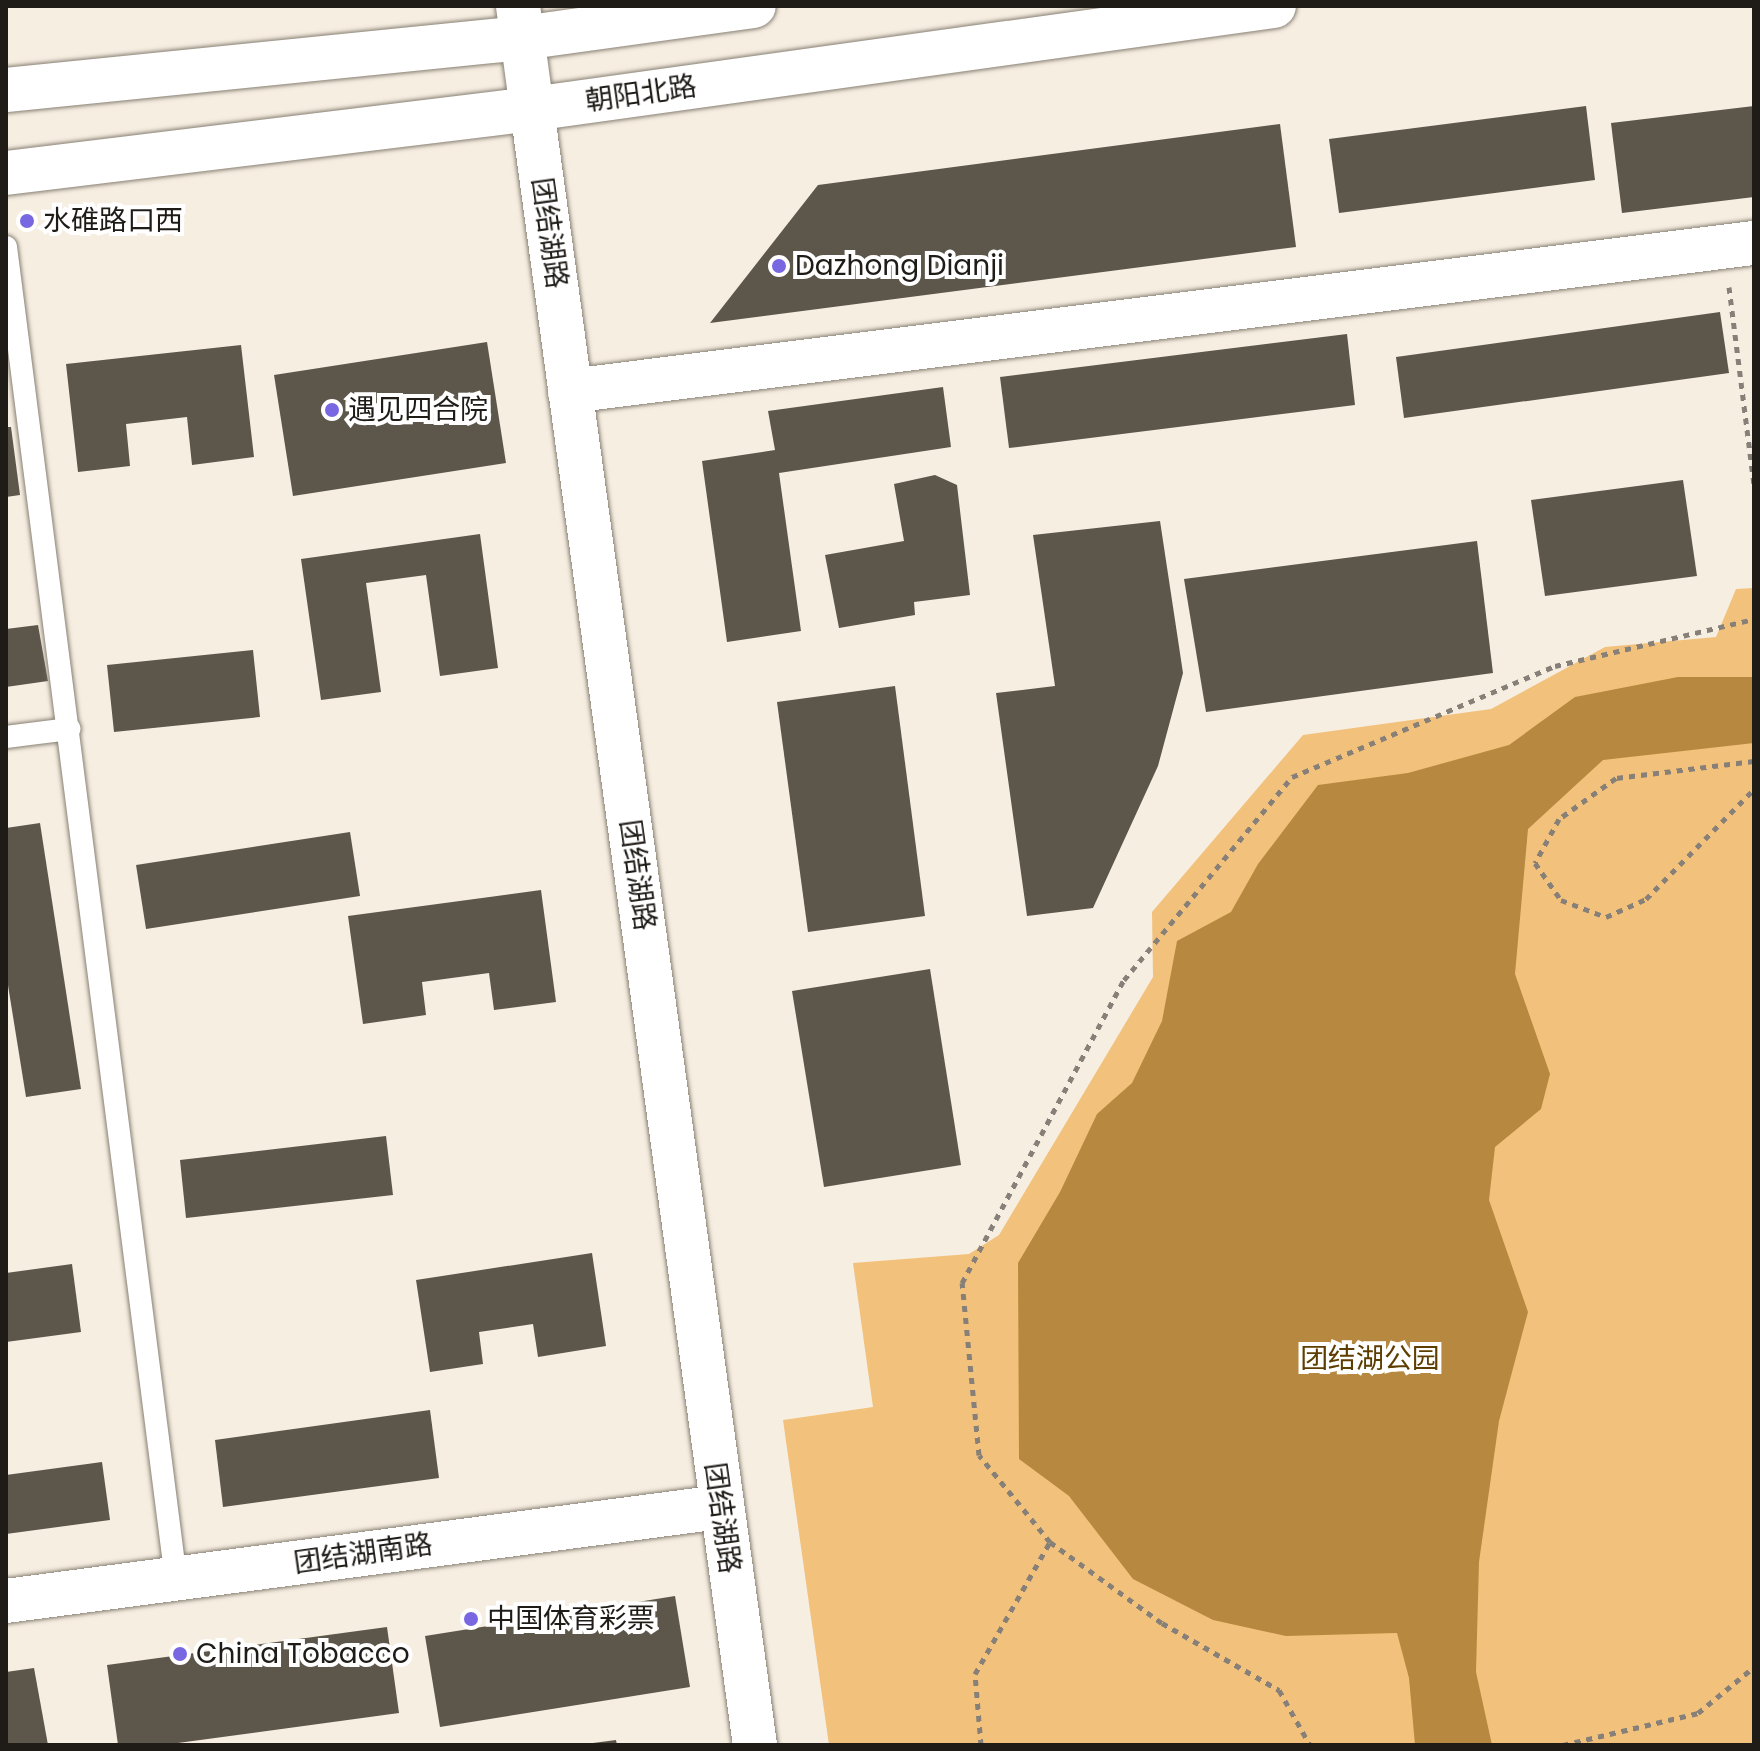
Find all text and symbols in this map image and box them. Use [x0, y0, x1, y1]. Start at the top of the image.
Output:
street label: 朝阳北路 [583, 70, 699, 118]
street label: 团结湖路 [525, 175, 573, 291]
place label: 水碓路口西 [43, 204, 183, 238]
marker: 水碓路口西 [18, 212, 36, 230]
place label: Dazhong Dianji [795, 249, 1004, 283]
marker: Dazhong Dianji [770, 257, 788, 275]
place label: 遇见四合院 [348, 393, 488, 427]
marker: 遇见四合院 [323, 401, 341, 419]
street label: 团结湖路 [613, 817, 661, 933]
park label: 团结湖公园 [1300, 1342, 1440, 1376]
street label: 团结湖路 [698, 1460, 746, 1576]
street label: 团结湖南路 [291, 1528, 435, 1580]
place label: 中国体育彩票 [487, 1602, 655, 1636]
marker: 中国体育彩票 [462, 1610, 480, 1628]
place label: China Tobacco [196, 1637, 410, 1671]
marker: China Tobacco [171, 1645, 189, 1663]

